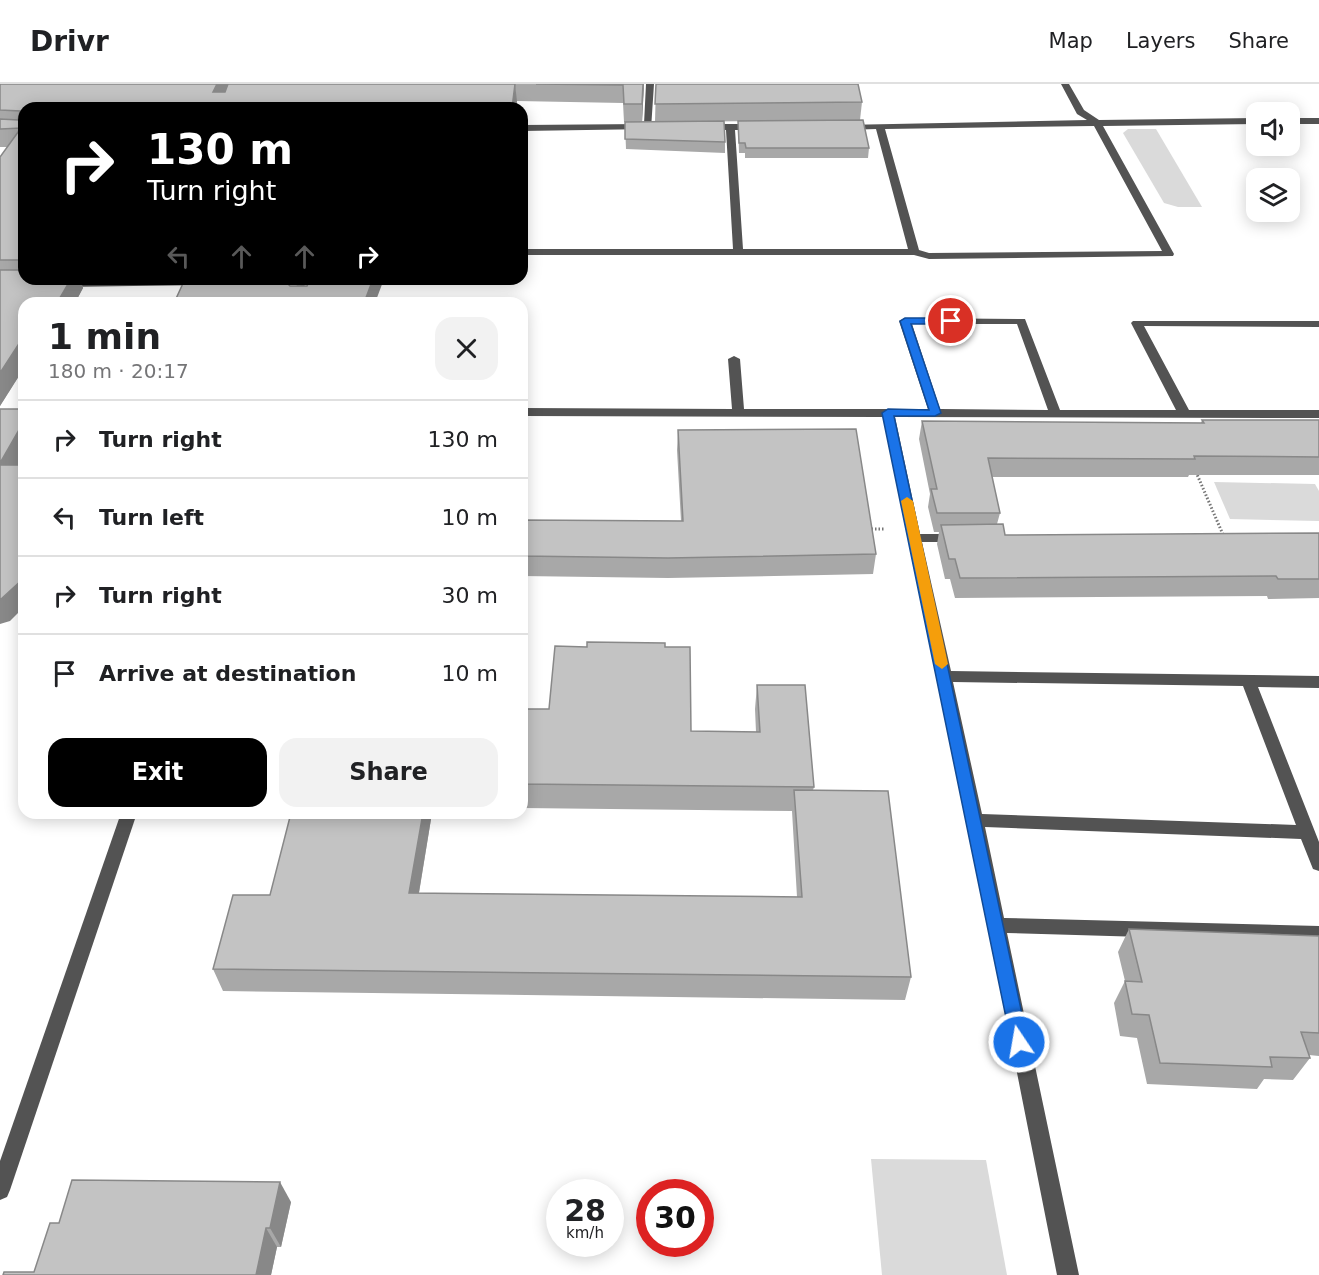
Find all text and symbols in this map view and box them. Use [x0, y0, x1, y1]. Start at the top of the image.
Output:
text: Drivr [30, 25, 109, 58]
text: Map [1049, 29, 1093, 53]
text: Layers [1126, 29, 1195, 53]
text: Share [1228, 29, 1289, 53]
map controls [1246, 102, 1300, 222]
button: sound [1246, 102, 1300, 156]
text: 130 m [147, 125, 293, 174]
icon: right [48, 126, 126, 204]
button: layers [1246, 168, 1300, 222]
text: Turn right [147, 175, 276, 206]
icon: left [162, 240, 195, 273]
icon: ahead [225, 240, 258, 273]
icon: ahead [288, 240, 321, 273]
icon: right [351, 240, 384, 273]
pin [925, 295, 976, 346]
icon: arrive [934, 304, 967, 337]
text: 1 min [48, 316, 161, 357]
button: close [435, 317, 498, 380]
text: 180 m · 20:17 [48, 359, 189, 383]
icon: right [48, 423, 81, 456]
text: Turn right [99, 427, 222, 452]
text: 130 m [428, 427, 498, 452]
icon: left [48, 501, 81, 534]
text: Turn left [99, 505, 204, 530]
text: 10 m [442, 505, 498, 530]
icon: right [48, 579, 81, 612]
text: Turn right [99, 583, 222, 608]
text: 30 m [442, 583, 498, 608]
icon: arrive [48, 657, 81, 690]
text: Arrive at destination [99, 661, 356, 686]
text: 10 m [442, 661, 498, 686]
button: Exit [48, 738, 267, 807]
button: Share [279, 738, 498, 807]
position arrow [987, 1010, 1051, 1074]
speed limit sign: 30 [636, 1179, 714, 1257]
text: 28 [564, 1193, 606, 1228]
text: km/h [566, 1224, 604, 1242]

